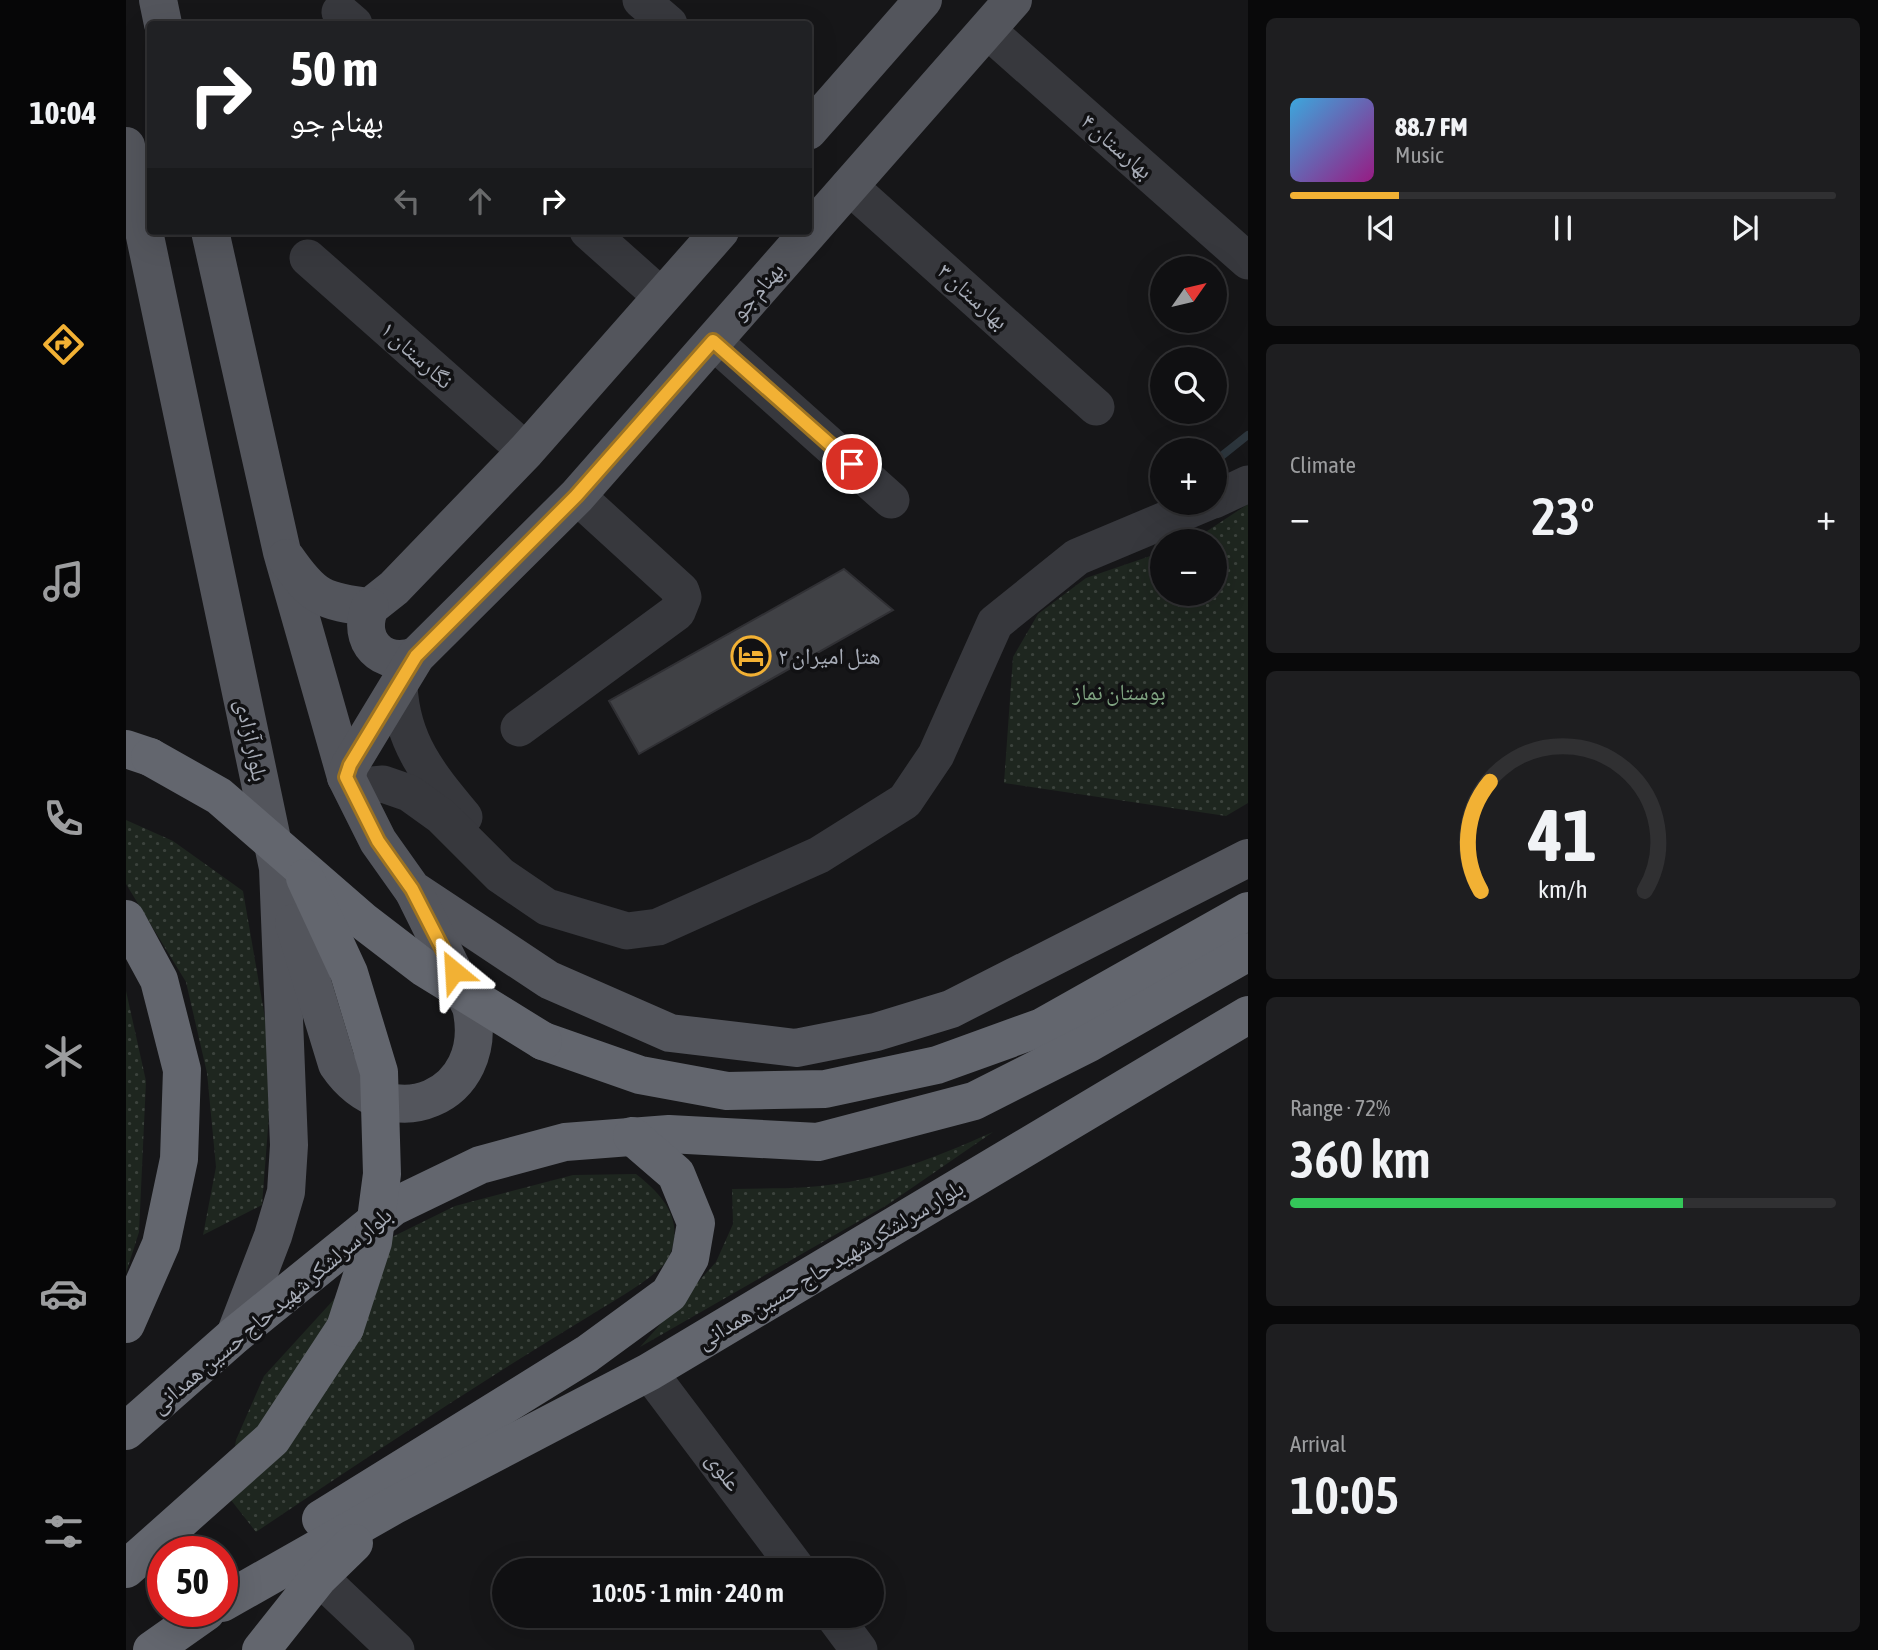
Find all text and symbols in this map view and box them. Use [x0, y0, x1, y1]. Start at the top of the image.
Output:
text: 50 m [290, 40, 378, 96]
icon: right [175, 49, 266, 140]
text: 10:04 [29, 94, 97, 131]
text: بهنام جو [290, 102, 384, 139]
street label: بهارستان ۴ [1075, 108, 1158, 185]
text: 88.7 FM [1395, 112, 1468, 142]
text: Music [1395, 142, 1443, 168]
icon: left [388, 182, 426, 220]
icon: ahead [461, 182, 499, 220]
icon: right [534, 182, 572, 220]
icon: previous [1362, 209, 1400, 247]
icon: pause [1544, 209, 1582, 247]
icon: next [1726, 209, 1764, 247]
north arrow [1150, 256, 1227, 332]
map controls [1150, 256, 1227, 606]
street label: بهنام جو [725, 257, 791, 327]
street label: بهارستان ۳ [932, 258, 1014, 335]
street label: نگارستان ۱ [375, 316, 458, 395]
icon: directions [39, 320, 88, 369]
button: search [1150, 347, 1227, 424]
pin [822, 434, 882, 494]
button: + [1150, 438, 1227, 515]
icon: arrive [833, 445, 871, 483]
text: Climate [1290, 452, 1356, 478]
text: 23° [1531, 486, 1595, 546]
text: − [1290, 495, 1310, 538]
text: + [1816, 495, 1836, 538]
button: − [1150, 529, 1227, 606]
icon: music [39, 557, 88, 606]
hotel icon: هتل امیران ۲ [730, 635, 772, 677]
place label: هتل امیران ۲ [778, 643, 881, 670]
park label: بوستان نماز [1071, 679, 1166, 706]
street label: بلوار آزادی [230, 696, 273, 784]
text: 41 [1528, 793, 1597, 876]
icon: phone [39, 794, 88, 843]
text: km/h [1538, 875, 1588, 903]
position arrow [417, 934, 491, 1008]
icon: climate [39, 1032, 88, 1081]
text: Range · 72% [1290, 1095, 1390, 1121]
text: 360 km [1290, 1129, 1431, 1189]
street label: بلوار سرلشکر شهید حاج حسین همدانی [692, 1174, 969, 1356]
street label: بلوار سرلشکر شهید حاج حسین همدانی [145, 1201, 398, 1420]
icon: car [39, 1269, 88, 1318]
text: Arrival [1290, 1431, 1346, 1457]
street label: علوی [700, 1446, 747, 1497]
text: 10:05 [1290, 1465, 1399, 1525]
icon: filters [39, 1507, 88, 1556]
speed limit sign: 50 [147, 1536, 238, 1627]
text: 10:05 · 1 min · 240 m [592, 1578, 784, 1608]

